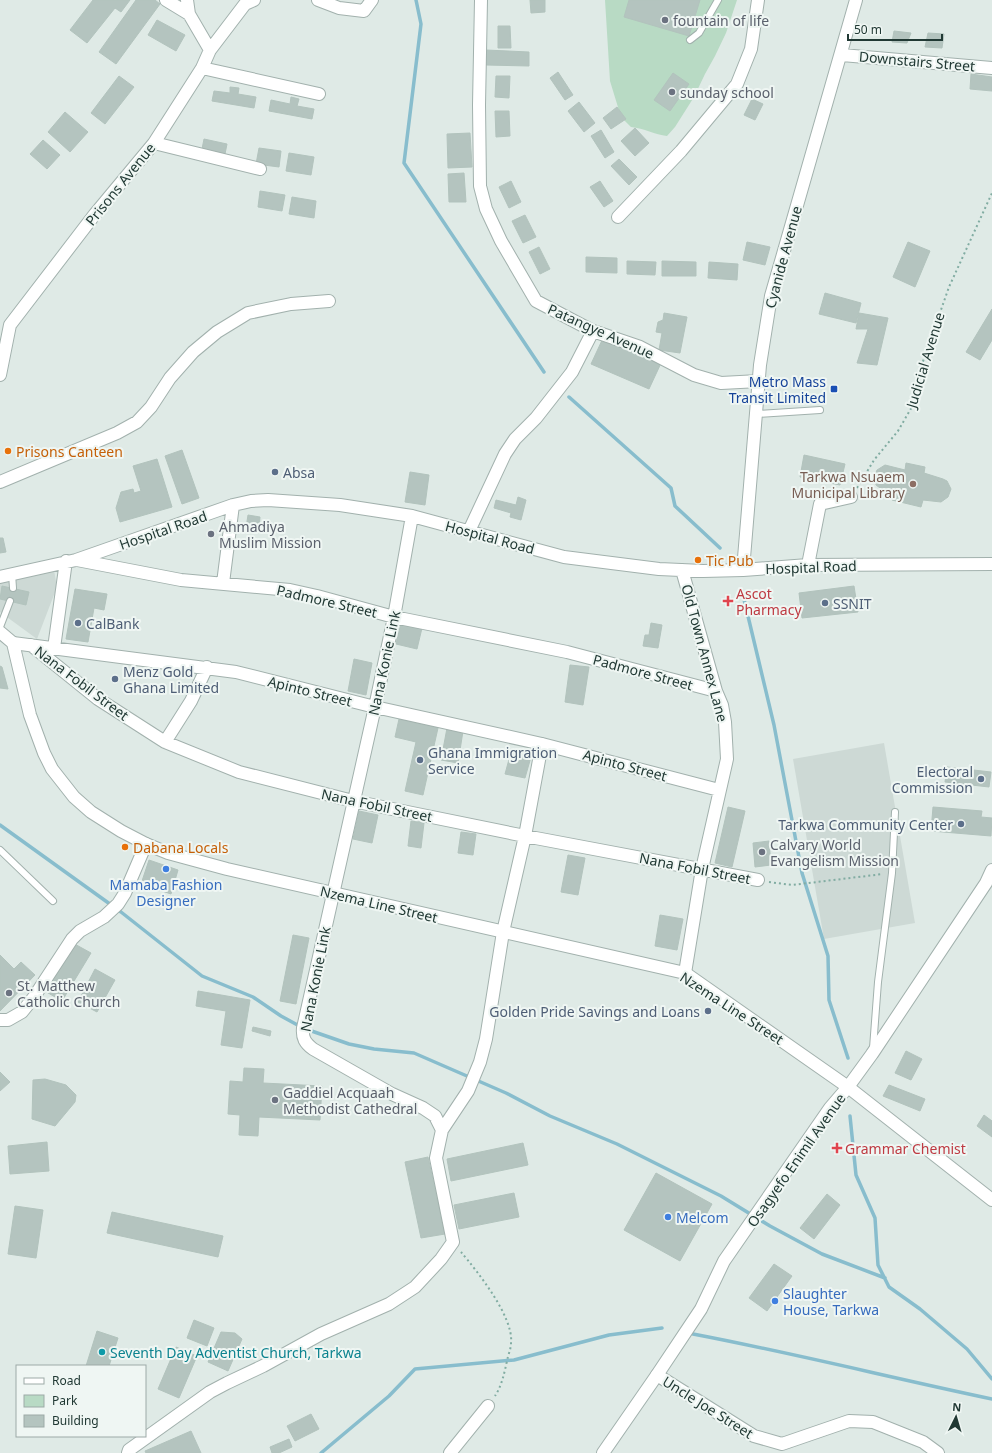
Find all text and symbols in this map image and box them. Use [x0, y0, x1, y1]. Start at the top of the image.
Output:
place label: fountain of life [673, 11, 769, 30]
marker: fountain of life [660, 15, 670, 25]
scale bar [848, 16, 942, 42]
text: 50 m [854, 21, 882, 38]
street label: Downstairs Street [858, 46, 976, 76]
place label: sunday school [680, 83, 774, 102]
marker: sunday school [667, 87, 677, 97]
street label: Prisons Avenue [81, 139, 159, 229]
street label: Cyanide Avenue [760, 204, 806, 310]
street label: Patangye Avenue [545, 299, 657, 363]
street label: Judicial Avenue [901, 310, 949, 412]
place label: Metro Mass Transit Limited [729, 372, 826, 407]
marker: Metro Mass Transit Limited [829, 384, 839, 394]
place label: Prisons Canteen [16, 442, 123, 461]
marker: Prisons Canteen [3, 446, 13, 456]
place label: Absa [283, 463, 315, 482]
marker: Absa [270, 467, 280, 477]
place label: Tarkwa Nsuaem Municipal Library [792, 467, 906, 502]
marker: Tarkwa Nsuaem Municipal Library [908, 479, 918, 489]
street label: Hospital Road [117, 506, 209, 554]
street label: Hospital Road [443, 516, 537, 558]
place label: Ahmadiya Muslim Mission [219, 517, 321, 552]
marker: Ahmadiya Muslim Mission [206, 529, 216, 539]
place label: Tic Pub [706, 551, 754, 570]
marker: Tic Pub [693, 555, 703, 565]
street label: Hospital Road [765, 556, 857, 578]
street label: Padmore Street [275, 580, 379, 622]
street label: Old Town Annex Lane [677, 582, 733, 724]
place label: Ascot Pharmacy [736, 584, 802, 619]
place label: SSNIT [833, 594, 872, 613]
marker: Ascot Pharmacy [723, 596, 733, 606]
marker: SSNIT [820, 598, 830, 608]
street label: Nana Konie Link [364, 608, 404, 717]
place label: CalBank [86, 614, 140, 633]
marker: CalBank [73, 618, 83, 628]
street label: Nana Fobil Street [31, 641, 133, 725]
street label: Padmore Street [591, 650, 695, 694]
place label: Menz Gold Ghana Limited [123, 662, 219, 697]
street label: Apinto Street [266, 671, 354, 711]
marker: Menz Gold Ghana Limited [110, 674, 120, 684]
place label: Ghana Immigration Service [428, 743, 557, 778]
street label: Apinto Street [581, 745, 669, 785]
marker: Ghana Immigration Service [415, 755, 425, 765]
place label: Electoral Commission [892, 762, 973, 797]
marker: Electoral Commission [976, 774, 986, 784]
street label: Nana Fobil Street [320, 784, 434, 826]
place label: Tarkwa Community Center [778, 815, 953, 834]
marker: Tarkwa Community Center [956, 819, 966, 829]
place label: Calvary World Evangelism Mission [770, 835, 899, 870]
place label: Dabana Locals [133, 838, 229, 857]
marker: Dabana Locals [120, 842, 130, 852]
marker: Calvary World Evangelism Mission [757, 847, 767, 857]
street label: Nana Fobil Street [638, 848, 752, 888]
marker: Mamaba Fashion Designer [161, 864, 171, 874]
place label: Mamaba Fashion Designer [110, 875, 222, 910]
street label: Nzema Line Street [318, 881, 440, 927]
street label: Nana Konie Link [295, 924, 335, 1033]
street label: Nzema Line Street [677, 967, 787, 1049]
place label: St. Matthew Catholic Church [17, 976, 121, 1011]
marker: St. Matthew Catholic Church [4, 988, 14, 998]
place label: Golden Pride Savings and Loans [489, 1002, 700, 1021]
marker: Golden Pride Savings and Loans [703, 1006, 713, 1016]
place label: Gaddiel Acquaah Methodist Cathedral [283, 1083, 417, 1118]
street label: Osagyefo Enimil Avenue [743, 1089, 850, 1231]
marker: Gaddiel Acquaah Methodist Cathedral [270, 1095, 280, 1105]
place label: Grammar Chemist [845, 1139, 966, 1158]
marker: Grammar Chemist [832, 1143, 842, 1153]
place label: Melcom [676, 1208, 729, 1227]
marker: Melcom [663, 1212, 673, 1222]
place label: Slaughter House, Tarkwa [783, 1284, 879, 1319]
marker: Slaughter House, Tarkwa [770, 1296, 780, 1306]
place label: Seventh Day Adventist Church, Tarkwa [110, 1343, 362, 1362]
marker: Seventh Day Adventist Church, Tarkwa [97, 1347, 107, 1357]
legend [16, 1365, 146, 1437]
street label: Uncle Joe Street [659, 1371, 757, 1443]
text: Road [52, 1372, 81, 1389]
text: Park [52, 1392, 78, 1409]
north arrow [936, 1397, 976, 1437]
text: N [952, 1399, 962, 1414]
text: Building [52, 1412, 99, 1429]

